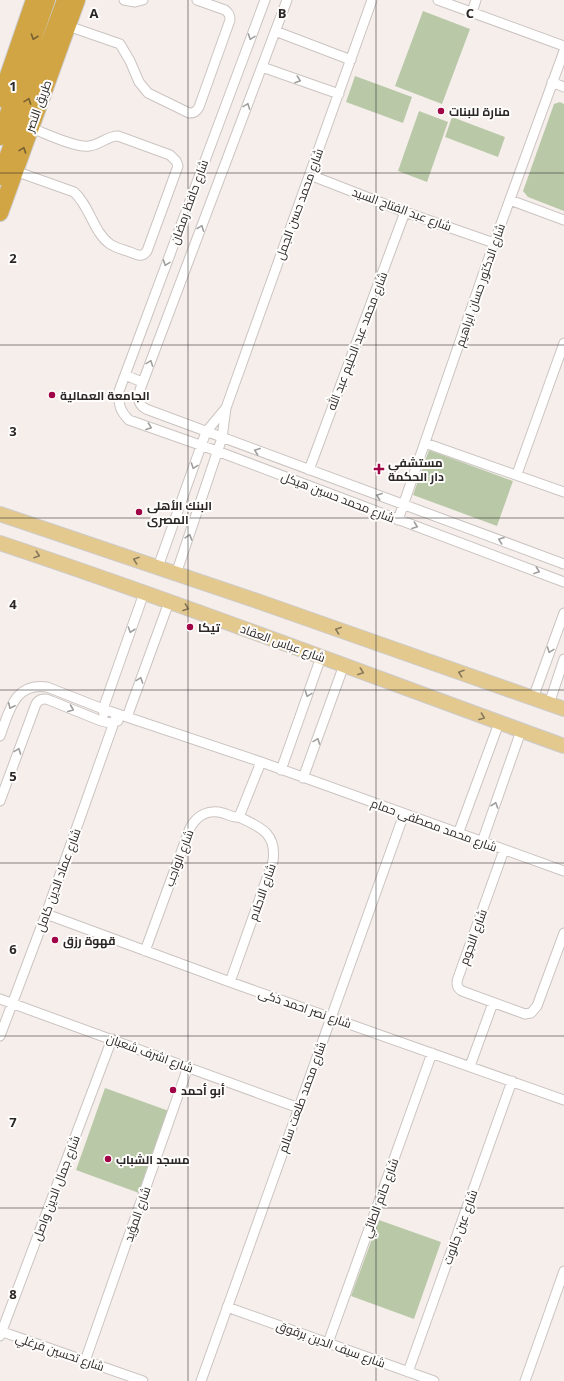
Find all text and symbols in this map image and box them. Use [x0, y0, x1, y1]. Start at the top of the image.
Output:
text: A [90, 4, 99, 22]
text: B [278, 4, 287, 22]
text: C [466, 4, 474, 22]
one-way arrow [31, 33, 39, 40]
one-way arrow [247, 33, 255, 40]
one-way arrow [295, 76, 302, 84]
text: 1 [9, 77, 17, 95]
street label: طريق النصر [20, 78, 55, 135]
one-way arrow [23, 97, 31, 104]
one-way arrow [242, 103, 250, 110]
place label: منارة للبنات [449, 103, 510, 120]
marker: منارة للبنات [436, 106, 446, 116]
one-way arrow [18, 146, 26, 153]
street label: شارع محمد حسن الجمل [271, 146, 327, 262]
street label: شارع حافظ رمضان [166, 157, 212, 247]
street label: شارع عبد الفتاح السيد [350, 183, 454, 235]
street label: شارع الدكتور حسان ابراهيم [451, 221, 509, 349]
one-way arrow [196, 224, 204, 231]
text: 2 [9, 249, 17, 267]
one-way arrow [163, 260, 171, 267]
street label: شارع محمد عبد الحليم عبد الله [323, 269, 391, 413]
one-way arrow [145, 359, 153, 366]
place label: الجامعة العمالية [60, 387, 150, 404]
marker: الجامعة العمالية [47, 390, 57, 400]
text: 3 [9, 422, 17, 440]
one-way arrow [145, 422, 152, 431]
one-way arrow [254, 447, 261, 456]
place label: مستشفي دار الحكمة [388, 454, 444, 485]
one-way arrow [191, 462, 199, 469]
marker: مستشفي دار الحكمة [373, 463, 385, 475]
street label: شارع محمد حسين هيكل [279, 468, 397, 527]
one-way arrow [376, 492, 383, 501]
place label: البنك الأهلى المصرى [147, 497, 212, 528]
marker: البنك الأهلى المصرى [134, 507, 144, 517]
one-way arrow [411, 522, 418, 530]
one-way arrow [184, 533, 192, 540]
one-way arrow [498, 537, 505, 545]
one-way arrow [33, 550, 40, 559]
one-way arrow [133, 556, 140, 565]
one-way arrow [533, 567, 540, 575]
text: 4 [9, 595, 17, 613]
one-way arrow [182, 604, 189, 612]
place label: تيكا [198, 619, 220, 636]
street label: شارع عباس العقاد [238, 620, 328, 666]
marker: تيكا [185, 622, 195, 632]
one-way arrow [127, 626, 136, 633]
one-way arrow [335, 626, 342, 635]
one-way arrow [547, 646, 555, 653]
one-way arrow [357, 667, 364, 675]
one-way arrow [458, 669, 465, 678]
one-way arrow [136, 677, 144, 684]
one-way arrow [305, 690, 313, 697]
one-way arrow [8, 702, 16, 709]
one-way arrow [67, 704, 75, 712]
one-way arrow [479, 713, 486, 721]
one-way arrow [312, 738, 320, 745]
one-way arrow [14, 748, 22, 755]
text: 5 [9, 767, 17, 785]
street label: شارع محمد مصطفى حمام [369, 794, 499, 856]
one-way arrow [490, 802, 498, 809]
street label: شارع عماد الدين كامل [31, 826, 85, 934]
street label: شارع الواجب [160, 827, 198, 889]
street label: شارع الاحلام [244, 861, 280, 923]
street label: شارع النجوم [455, 907, 491, 967]
place label: قهوة رزق [63, 932, 116, 949]
marker: قهوة رزق [50, 935, 60, 945]
text: 6 [9, 940, 17, 958]
street label: شارع نصر احمد ذكى [256, 984, 354, 1032]
street label: شارع اشرف شعبان [104, 1029, 196, 1077]
street label: شارع محمد طلعت سالم [274, 1039, 330, 1155]
place label: أبو أحمد [181, 1082, 225, 1099]
marker: أبو أحمد [168, 1085, 178, 1095]
text: 7 [9, 1113, 17, 1131]
street label: شارع جمال الدين واصل [28, 1133, 84, 1243]
place label: مسجد الشباب [116, 1151, 190, 1168]
marker: مسجد الشباب [103, 1154, 113, 1164]
street label: شارع حاتم الطائي [358, 1156, 404, 1241]
street label: شارع المؤيد [120, 1184, 154, 1244]
street label: شارع عين جالوت [439, 1187, 481, 1267]
text: 8 [9, 1285, 17, 1303]
street label: شارع سيف الدين برقوق [274, 1316, 388, 1372]
street label: شارع تحسين فرغلي [13, 1329, 107, 1377]

